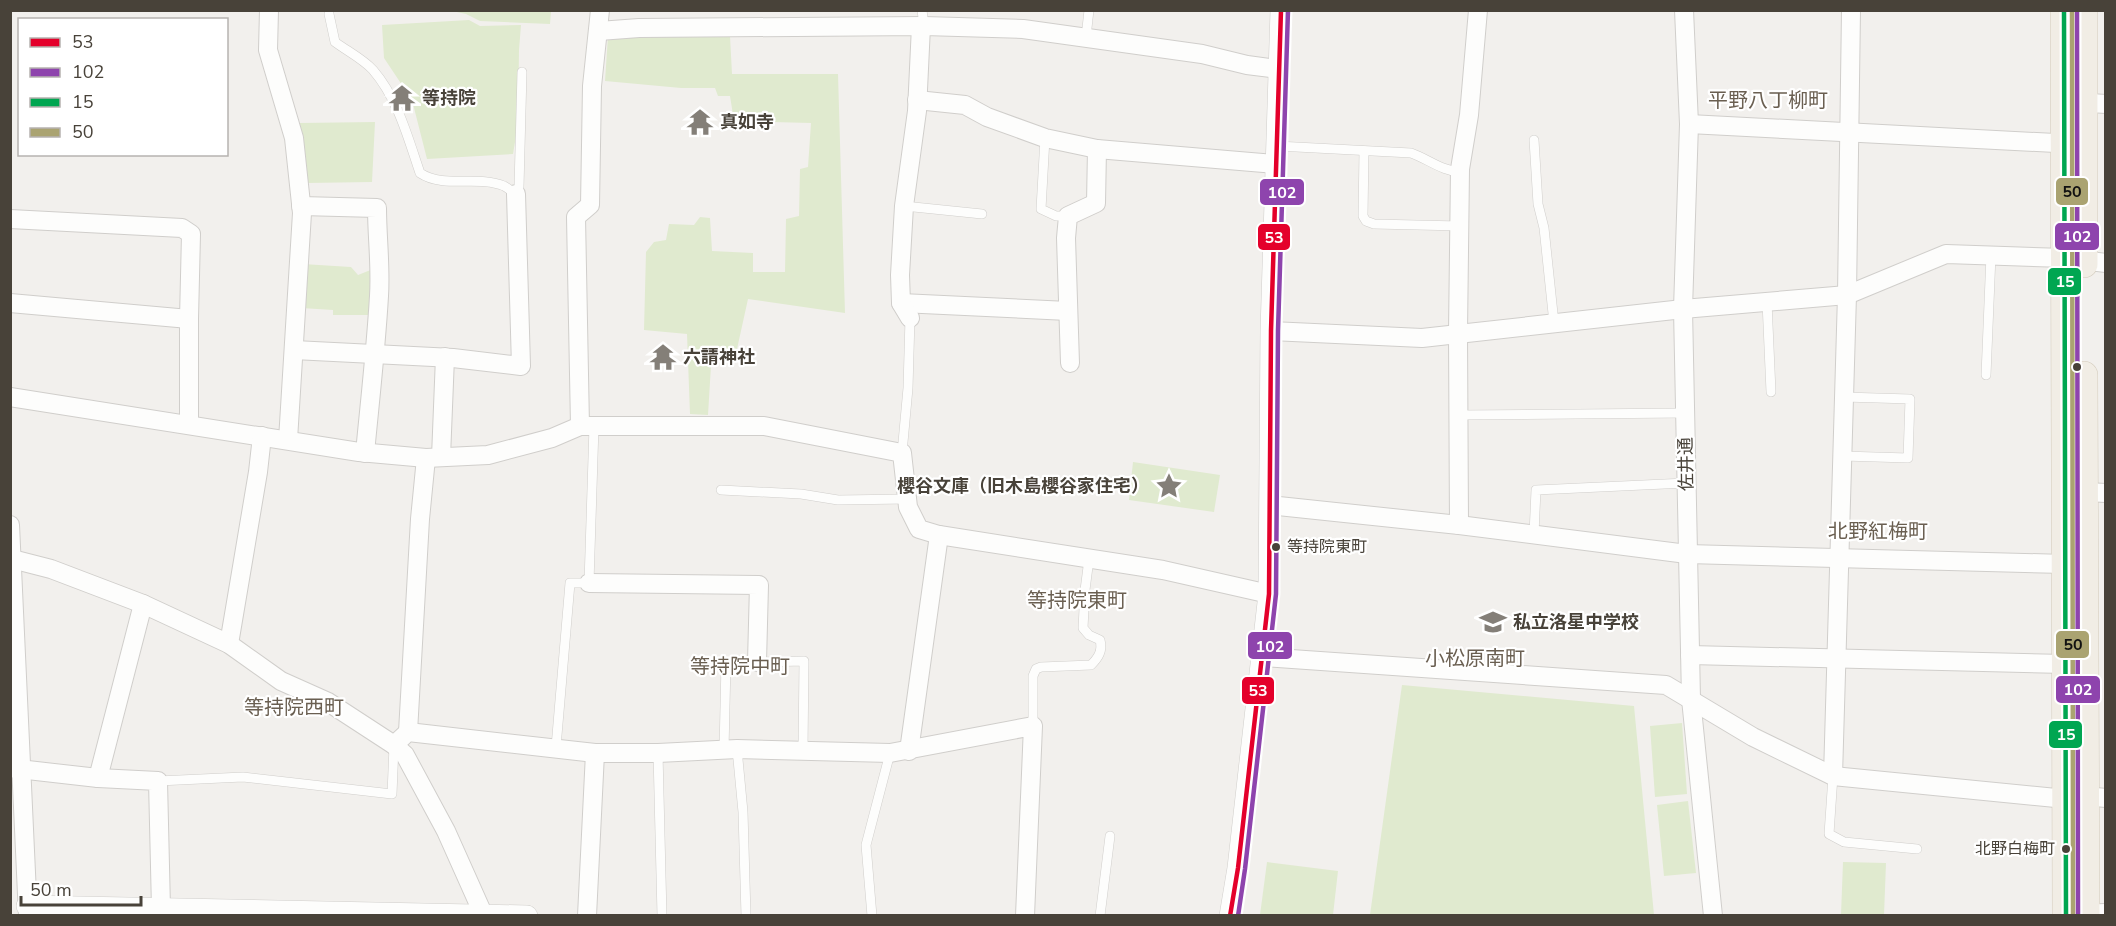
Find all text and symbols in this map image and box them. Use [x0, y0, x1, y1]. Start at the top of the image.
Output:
legend [18, 18, 228, 156]
text: 53 [72, 30, 94, 54]
text: 102 [72, 60, 104, 84]
temple icon: 等持院 [387, 83, 417, 113]
place label: 等持院 [422, 86, 476, 110]
district label: 平野八丁柳町 [1708, 87, 1828, 114]
text: 15 [72, 90, 94, 114]
temple icon: 真如寺 [685, 107, 715, 137]
place label: 真如寺 [720, 110, 774, 134]
text: 50 [72, 120, 94, 144]
line badge: 50 [2055, 177, 2089, 206]
line badge: 102 [1259, 178, 1305, 206]
text: 50 [2062, 181, 2082, 203]
text: 102 [1268, 182, 1296, 204]
line badge: 102 [2054, 222, 2100, 251]
line badge: 53 [1257, 223, 1291, 251]
text: 102 [2063, 226, 2091, 248]
text: 53 [1264, 227, 1284, 249]
line badge: 15 [2047, 267, 2082, 296]
text: 15 [2055, 271, 2075, 293]
temple icon: 六請神社 [648, 342, 678, 372]
place label: 六請神社 [683, 345, 755, 369]
unlabelled marker [2071, 361, 2083, 373]
street label: 佐井通 [1674, 437, 1698, 491]
place icon: 櫻谷文庫（旧木島櫻谷家住宅） [1154, 471, 1184, 501]
place label: 櫻谷文庫（旧木島櫻谷家住宅） [897, 474, 1149, 498]
district label: 北野紅梅町 [1828, 518, 1928, 545]
place label: 等持院東町 [1287, 536, 1367, 558]
marker: 等持院東町 [1270, 541, 1282, 553]
district label: 等持院東町 [1027, 587, 1127, 614]
school or university icon: 私立洛星中学校 [1478, 607, 1508, 637]
place label: 私立洛星中学校 [1513, 610, 1639, 634]
line badge: 50 [2055, 630, 2090, 659]
line badge: 102 [1247, 631, 1293, 660]
text: 50 [2063, 634, 2083, 656]
text: 102 [1256, 636, 1284, 658]
district label: 小松原南町 [1425, 645, 1525, 672]
district label: 等持院中町 [690, 653, 790, 680]
line badge: 102 [2055, 675, 2101, 704]
line badge: 53 [1241, 676, 1275, 705]
text: 102 [2064, 679, 2092, 701]
text: 53 [1248, 680, 1268, 702]
district label: 等持院西町 [244, 694, 344, 721]
line badge: 15 [2048, 720, 2083, 749]
text: 15 [2056, 724, 2076, 746]
place label: 北野白梅町 [1975, 838, 2055, 860]
marker: 北野白梅町 [2060, 843, 2072, 855]
scale bar [21, 869, 141, 907]
text: 50 m [30, 878, 72, 902]

